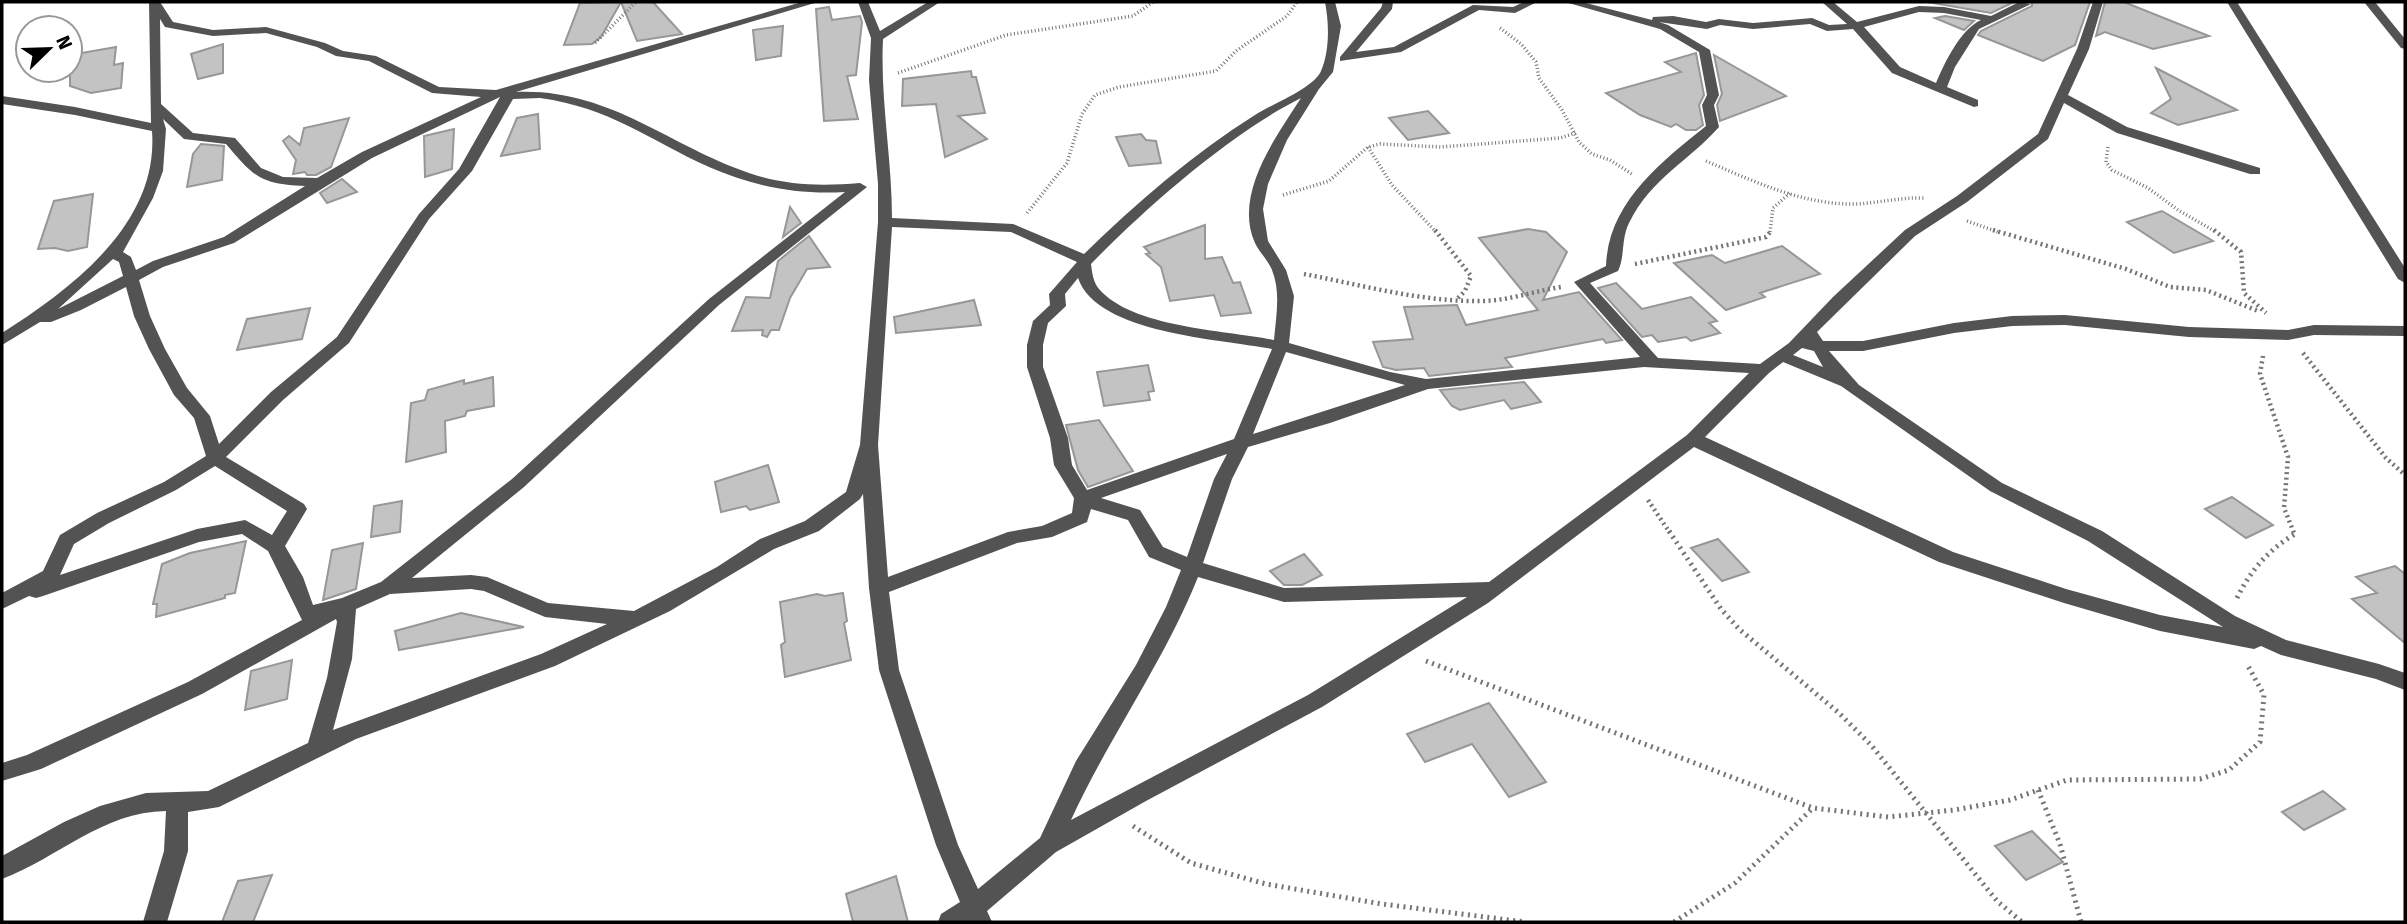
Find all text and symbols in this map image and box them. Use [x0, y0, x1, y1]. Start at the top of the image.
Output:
north arrow [14, 14, 84, 84]
text: N [51, 32, 77, 53]

